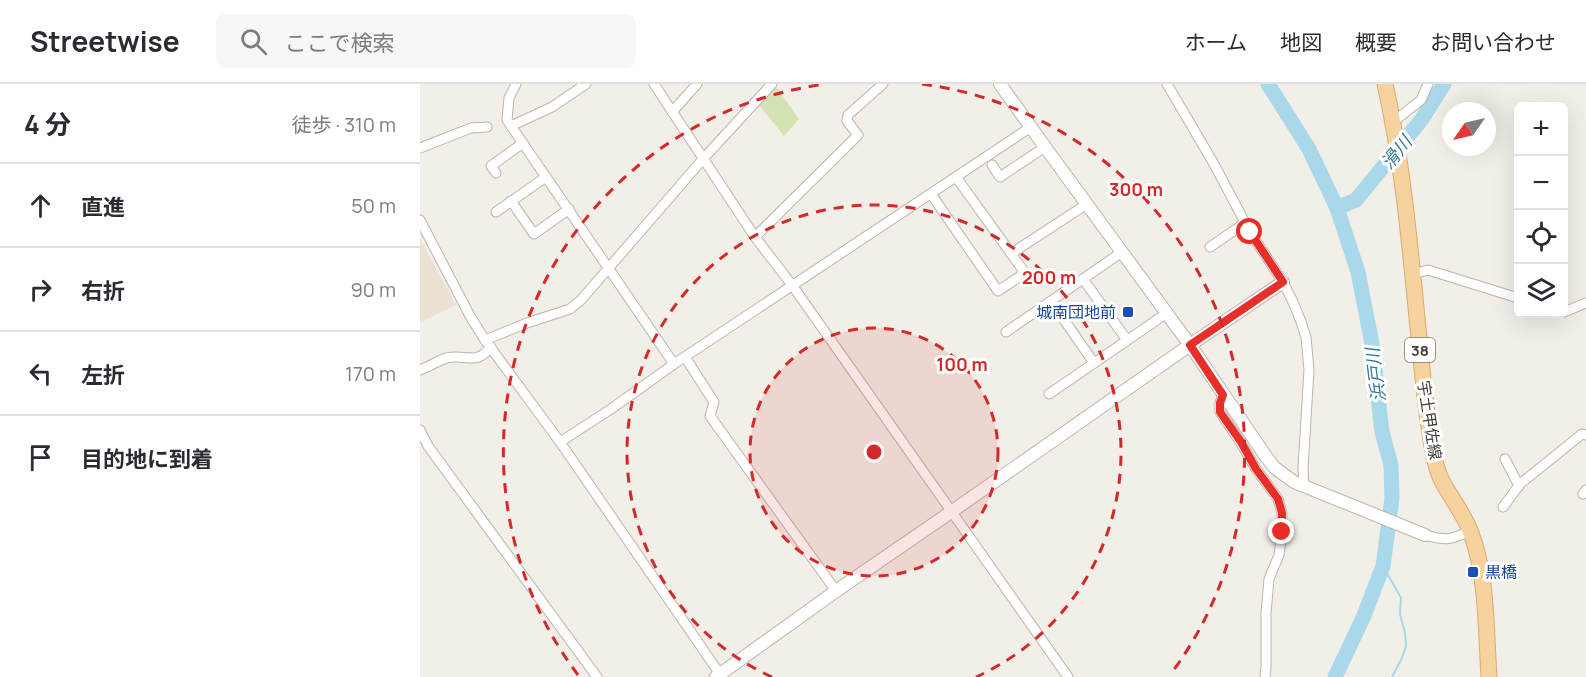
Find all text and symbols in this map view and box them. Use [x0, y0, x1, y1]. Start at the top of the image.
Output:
search box [216, 14, 636, 68]
text: Streetwise [30, 22, 180, 60]
icon: search [237, 25, 270, 58]
text: ここで検索 [285, 28, 395, 58]
text: ホーム [1185, 28, 1247, 56]
text: 地図 [1280, 28, 1322, 56]
text: 概要 [1355, 28, 1397, 56]
text: お問い合わせ [1430, 28, 1556, 56]
north arrow [1442, 102, 1496, 156]
map controls [1514, 102, 1568, 318]
button: + [1514, 102, 1568, 156]
text: 4 分 [24, 106, 71, 142]
text: 徒歩 · 310 m [291, 111, 396, 138]
water label: 滑川 [1375, 129, 1418, 174]
button: − [1514, 156, 1568, 210]
text: 300 m [1109, 177, 1163, 201]
icon: ahead [24, 189, 57, 222]
text: 直進 [81, 192, 125, 222]
text: 50 m [351, 192, 396, 219]
button: locate [1514, 210, 1568, 264]
route start [1236, 218, 1262, 244]
button: layers [1514, 264, 1568, 318]
text: 200 m [1022, 265, 1076, 289]
icon: right [24, 273, 57, 306]
text: 右折 [81, 276, 125, 306]
text: 90 m [350, 276, 396, 303]
place label: 城南団地前 [1036, 301, 1116, 323]
marker: 城南団地前 [1121, 305, 1135, 319]
road number: 38 [1405, 338, 1435, 362]
water label: 浜戸川 [1360, 345, 1390, 403]
text: 100 m [936, 352, 988, 376]
icon: left [24, 357, 57, 390]
text: 左折 [81, 360, 125, 390]
text: 170 m [345, 360, 396, 387]
street label: 宇土甲佐線 [1413, 379, 1447, 461]
icon: arrive [24, 441, 57, 474]
centre of rings [864, 442, 884, 462]
text: 目的地に到着 [81, 444, 213, 474]
route end [1268, 518, 1294, 544]
place label: 黒橋 [1485, 561, 1517, 583]
marker: 黒橋 [1466, 565, 1480, 579]

